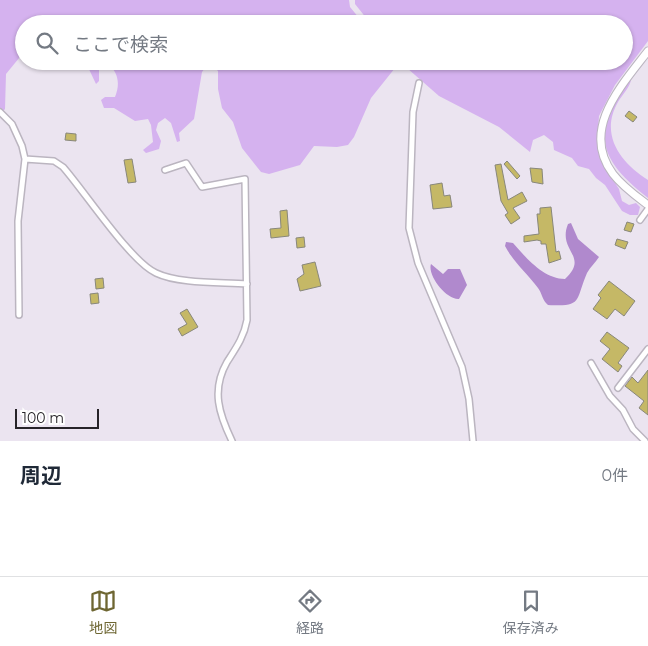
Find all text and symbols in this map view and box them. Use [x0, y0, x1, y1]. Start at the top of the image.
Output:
search box [15, 15, 633, 70]
icon: search [33, 29, 61, 57]
text: ここで検索 [73, 33, 168, 56]
scale bar [15, 406, 99, 429]
text: 100 m [22, 409, 64, 427]
text: 周辺 [20, 463, 62, 488]
text: 0件 [601, 466, 628, 485]
tab: 地図 [89, 587, 117, 637]
tab: 経路 [296, 587, 324, 637]
tab: 保存済み [503, 587, 559, 637]

